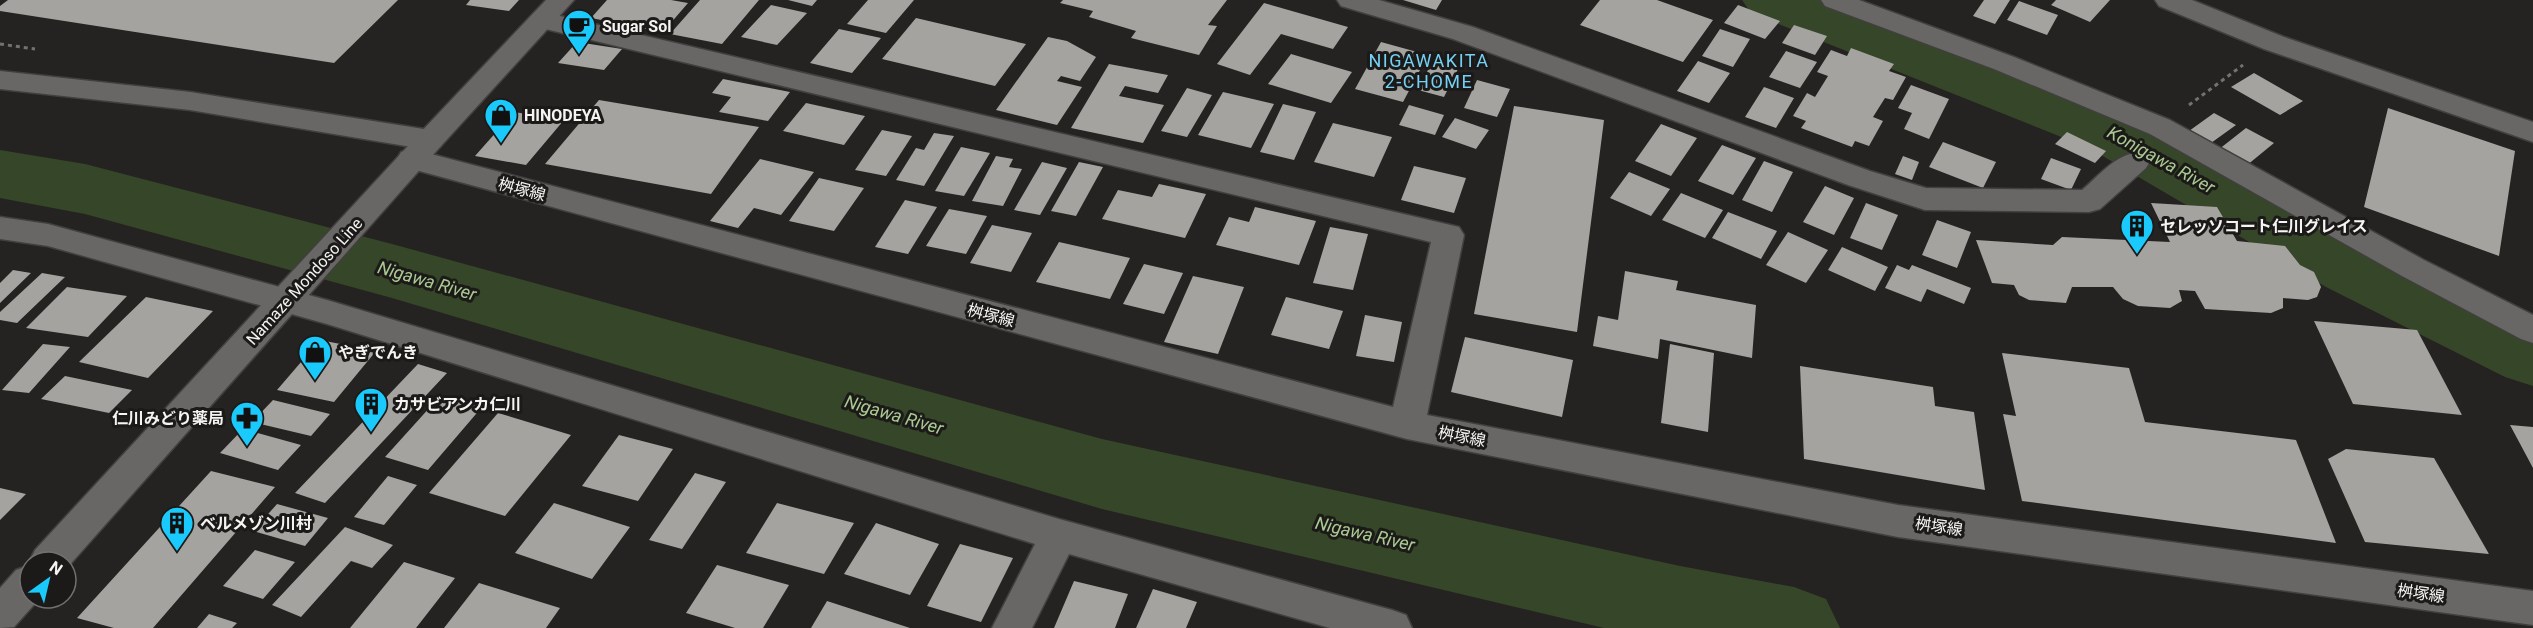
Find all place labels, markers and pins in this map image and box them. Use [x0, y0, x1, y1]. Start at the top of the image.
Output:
cafe icon: Sugar Sol [561, 8, 597, 55]
place label: Sugar Sol [602, 17, 671, 36]
shop icon: HINODEYA [483, 97, 519, 144]
place label: HINODEYA [524, 106, 602, 125]
building icon: セレッソコート仁川グレイス [2119, 208, 2155, 255]
place label: セレッソコート仁川グレイス [2160, 217, 2368, 236]
shop icon: やぎでんき [297, 334, 333, 381]
place label: やぎでんき [338, 343, 418, 362]
building icon: カサビアンカ仁川 [353, 386, 389, 433]
place label: カサビアンカ仁川 [394, 395, 521, 414]
pharmacy icon: 仁川みどり薬局 [229, 400, 265, 447]
place label: 仁川みどり薬局 [112, 409, 224, 428]
building icon: ベルメゾン川村 [159, 505, 195, 552]
place label: ベルメゾン川村 [200, 514, 312, 533]

